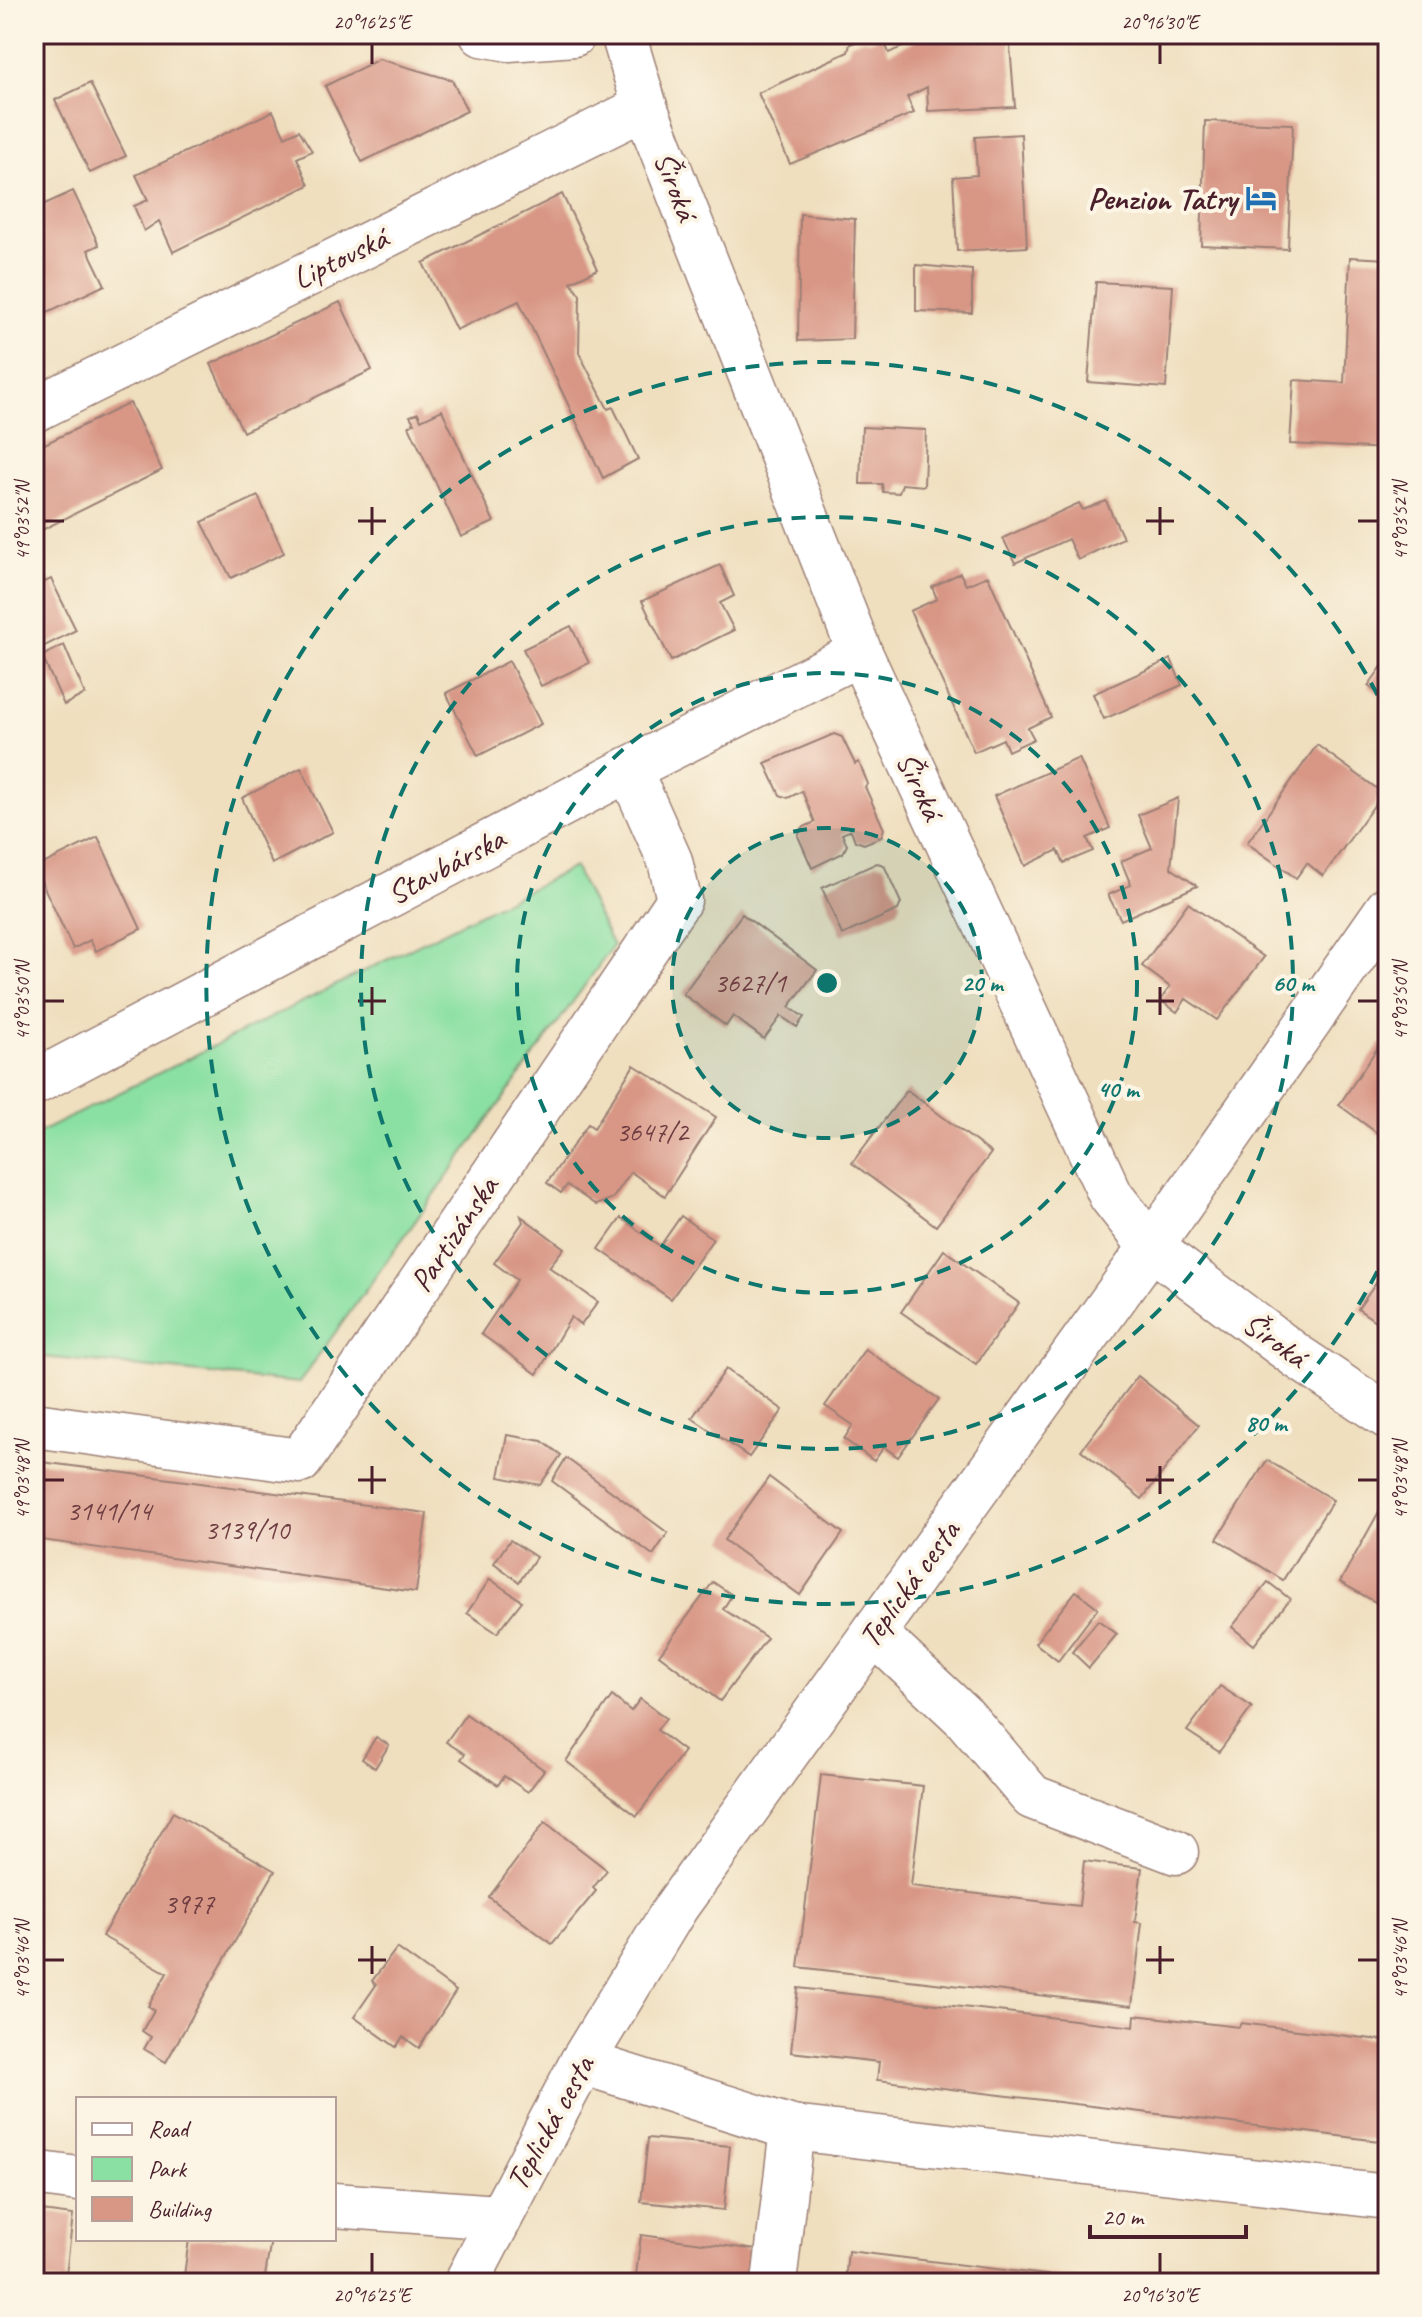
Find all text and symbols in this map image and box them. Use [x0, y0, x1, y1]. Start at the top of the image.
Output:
text: 20°16'25"E [333, 10, 413, 35]
text: 20°16'30"E [1121, 10, 1201, 35]
street label: Široká [644, 146, 709, 229]
place label: Penzion Tatry [1088, 178, 1240, 219]
hotel icon: Penzion Tatry [1244, 181, 1278, 215]
street label: Liptovská [286, 216, 397, 299]
text: 49°03'52"N [10, 479, 35, 560]
text: 49°03'52"N [1388, 479, 1413, 560]
street label: Široká [887, 746, 955, 829]
street label: Stavbárska [380, 817, 514, 914]
text: 49°03'50"N [10, 959, 35, 1040]
text: 49°03'50"N [1388, 959, 1413, 1040]
house number: 3627/1 [714, 965, 788, 1000]
text: 20 m [961, 968, 1005, 998]
text: 60 m [1272, 968, 1316, 998]
centre of rings [813, 969, 841, 997]
text: 40 m [1097, 1074, 1141, 1104]
house number: 3647/2 [616, 1114, 691, 1149]
street label: Partizánska [400, 1167, 509, 1300]
street label: Široká [1235, 1303, 1318, 1379]
text: 80 m [1245, 1408, 1289, 1438]
text: 49°03'48"N [10, 1438, 35, 1519]
text: 49°03'48"N [1388, 1438, 1413, 1519]
house number: 3141/14 [67, 1493, 154, 1528]
street label: Teplická cesta [849, 1511, 970, 1656]
house number: 3139/10 [205, 1512, 292, 1547]
house number: 3977 [164, 1886, 216, 1921]
text: 49°03'46"N [10, 1918, 35, 1999]
text: 49°03'46"N [1388, 1918, 1413, 1999]
street label: Teplická cesta [496, 2047, 605, 2197]
legend [76, 2097, 336, 2241]
text: Road [148, 2114, 192, 2144]
text: Park [148, 2154, 188, 2184]
scale bar [1090, 2189, 1246, 2239]
text: Building [148, 2194, 213, 2224]
text: 20 m [1102, 2202, 1145, 2232]
text: 20°16'25"E [333, 2283, 413, 2308]
text: 20°16'30"E [1121, 2283, 1201, 2308]

